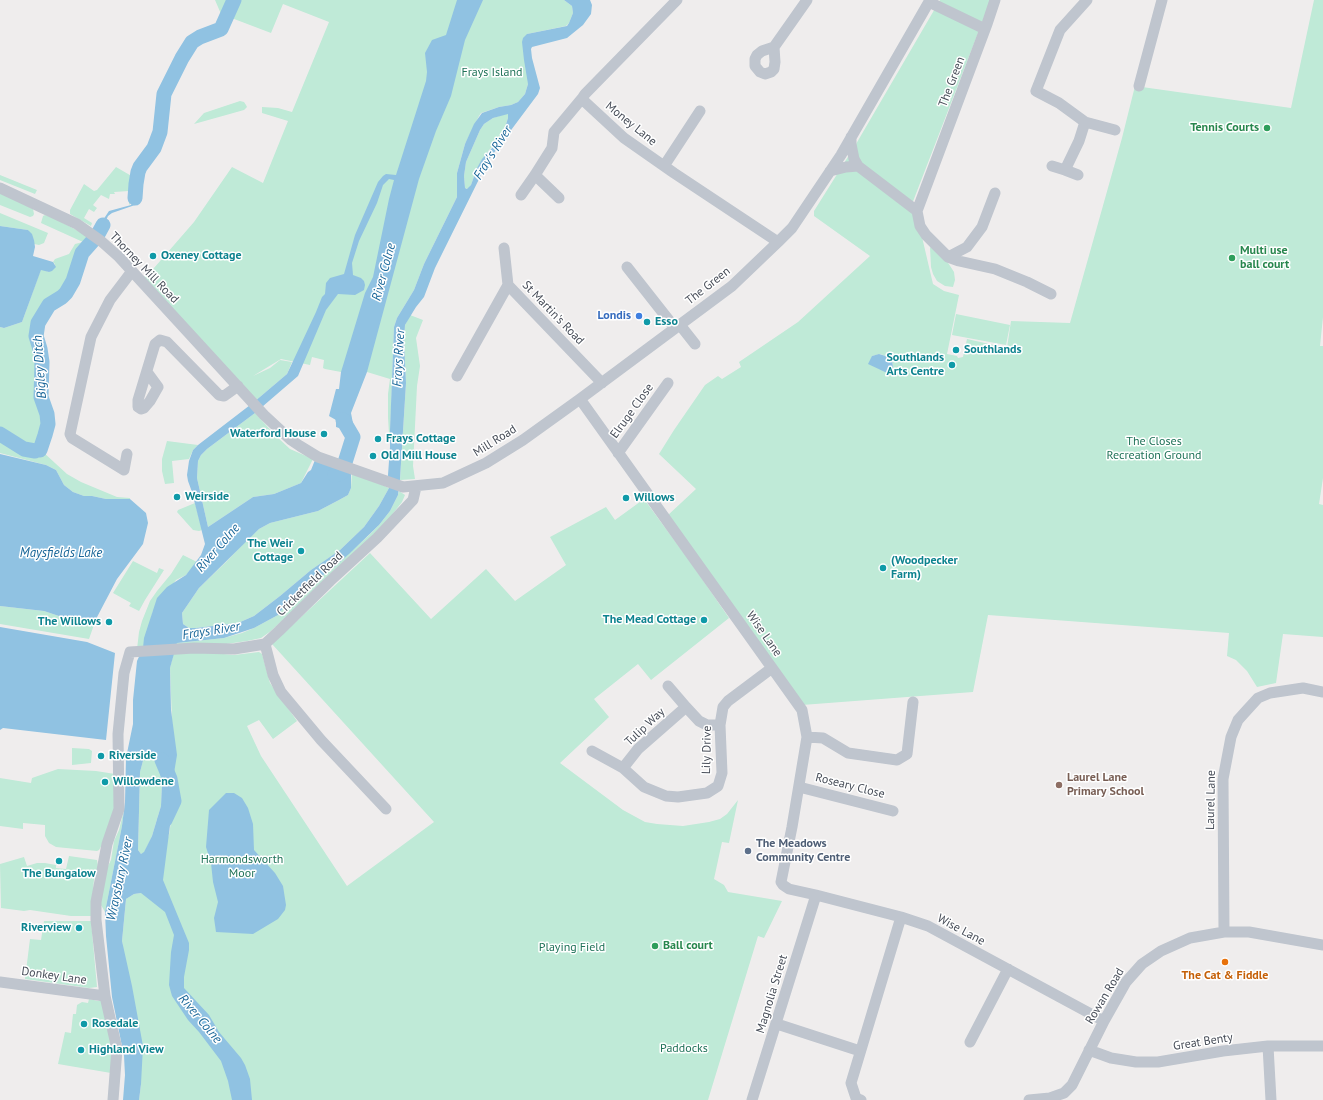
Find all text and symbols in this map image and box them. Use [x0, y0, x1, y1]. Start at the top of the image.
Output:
street label: The Green [936, 55, 968, 109]
park label: Frays Island [461, 66, 523, 80]
street label: Money Lane [602, 99, 660, 149]
place label: Tennis Courts [1190, 121, 1259, 135]
water label: Fray's River [470, 123, 516, 183]
marker: Tennis Courts [1262, 123, 1272, 133]
street label: Thorney Mill Road [106, 229, 182, 307]
water label: River Colne [369, 241, 399, 303]
place label: Multi use ball court [1240, 244, 1289, 272]
place label: Oxeney Cottage [161, 249, 242, 263]
marker: Oxeney Cottage [148, 251, 158, 261]
marker: Multi use ball court [1227, 253, 1237, 263]
street label: The Green [683, 264, 733, 308]
street label: St Martin's Road [519, 278, 587, 348]
place label: Londis [598, 309, 631, 323]
marker: Londis [634, 311, 644, 321]
place label: Esso [655, 315, 678, 329]
marker: Esso [642, 317, 652, 327]
water label: Frays River [390, 329, 408, 387]
water label: Bigley Ditch [30, 335, 50, 399]
place label: Southlands [964, 343, 1022, 357]
marker: Southlands [951, 345, 961, 355]
place label: Southlands Arts Centre [886, 351, 944, 379]
marker: Southlands Arts Centre [947, 360, 957, 370]
street label: Elruge Close [607, 381, 657, 441]
street label: Mill Road [471, 422, 519, 460]
place label: Waterford House [230, 427, 316, 441]
marker: Waterford House [319, 429, 329, 439]
place label: Frays Cottage [386, 432, 456, 446]
marker: Frays Cottage [373, 434, 383, 444]
park label: The Closes Recreation Ground [1107, 435, 1201, 463]
place label: Old Mill House [381, 449, 457, 463]
marker: Old Mill House [368, 451, 378, 461]
place label: Weirside [185, 490, 229, 504]
place label: Willows [634, 491, 675, 505]
marker: Weirside [172, 492, 182, 502]
marker: Willows [621, 493, 631, 503]
water label: River Colne [193, 521, 243, 575]
place label: The Weir Cottage [247, 537, 293, 565]
water label: Maysfields Lake [20, 545, 102, 561]
marker: The Weir Cottage [296, 546, 306, 556]
street label: Cricketfield Road [274, 549, 346, 619]
place label: (Woodpecker Farm) [891, 554, 958, 582]
marker: (Woodpecker Farm) [878, 563, 888, 573]
street label: Wise Lane [743, 609, 785, 659]
place label: The Mead Cottage [603, 613, 696, 627]
place label: The Willows [38, 615, 101, 629]
marker: The Mead Cottage [699, 615, 709, 625]
marker: The Willows [104, 617, 114, 627]
water label: Frays River [181, 619, 241, 643]
street label: Tulip Way [622, 705, 668, 749]
street label: Lily Drive [699, 726, 715, 774]
place label: Riverside [109, 749, 156, 763]
marker: Riverside [96, 751, 106, 761]
street label: Roseary Close [814, 770, 886, 802]
street label: Laurel Lane [1203, 770, 1219, 830]
place label: Laurel Lane Primary School [1067, 771, 1144, 799]
place label: Willowdene [113, 775, 174, 789]
marker: Willowdene [100, 777, 110, 787]
marker: Laurel Lane Primary School [1054, 780, 1064, 790]
water label: Wraysbury River [104, 836, 136, 922]
place label: The Meadows Community Centre [756, 837, 850, 865]
marker: The Meadows Community Centre [743, 846, 753, 856]
park label: Harmondsworth Moor [201, 853, 283, 881]
marker: The Bungalow [54, 856, 64, 866]
place label: The Bungalow [22, 867, 96, 881]
street label: Wise Lane [935, 911, 987, 949]
place label: Riverview [21, 921, 71, 935]
marker: Riverview [74, 923, 84, 933]
place label: Ball court [663, 939, 713, 953]
park label: Playing Field [539, 941, 605, 955]
marker: Ball court [650, 941, 660, 951]
street label: Magnolia Street [753, 953, 791, 1035]
marker: The Cat & Fiddle [1220, 957, 1230, 967]
street label: Donkey Lane [20, 964, 88, 988]
street label: Rowan Road [1083, 965, 1127, 1027]
place label: The Cat & Fiddle [1182, 969, 1268, 983]
water label: River Colne [175, 991, 225, 1047]
place label: Rosedale [92, 1017, 138, 1031]
marker: Rosedale [79, 1019, 89, 1029]
street label: Great Benty [1172, 1030, 1234, 1054]
park label: Paddocks [660, 1042, 708, 1056]
place label: Highland View [89, 1043, 164, 1057]
marker: Highland View [76, 1045, 86, 1055]

